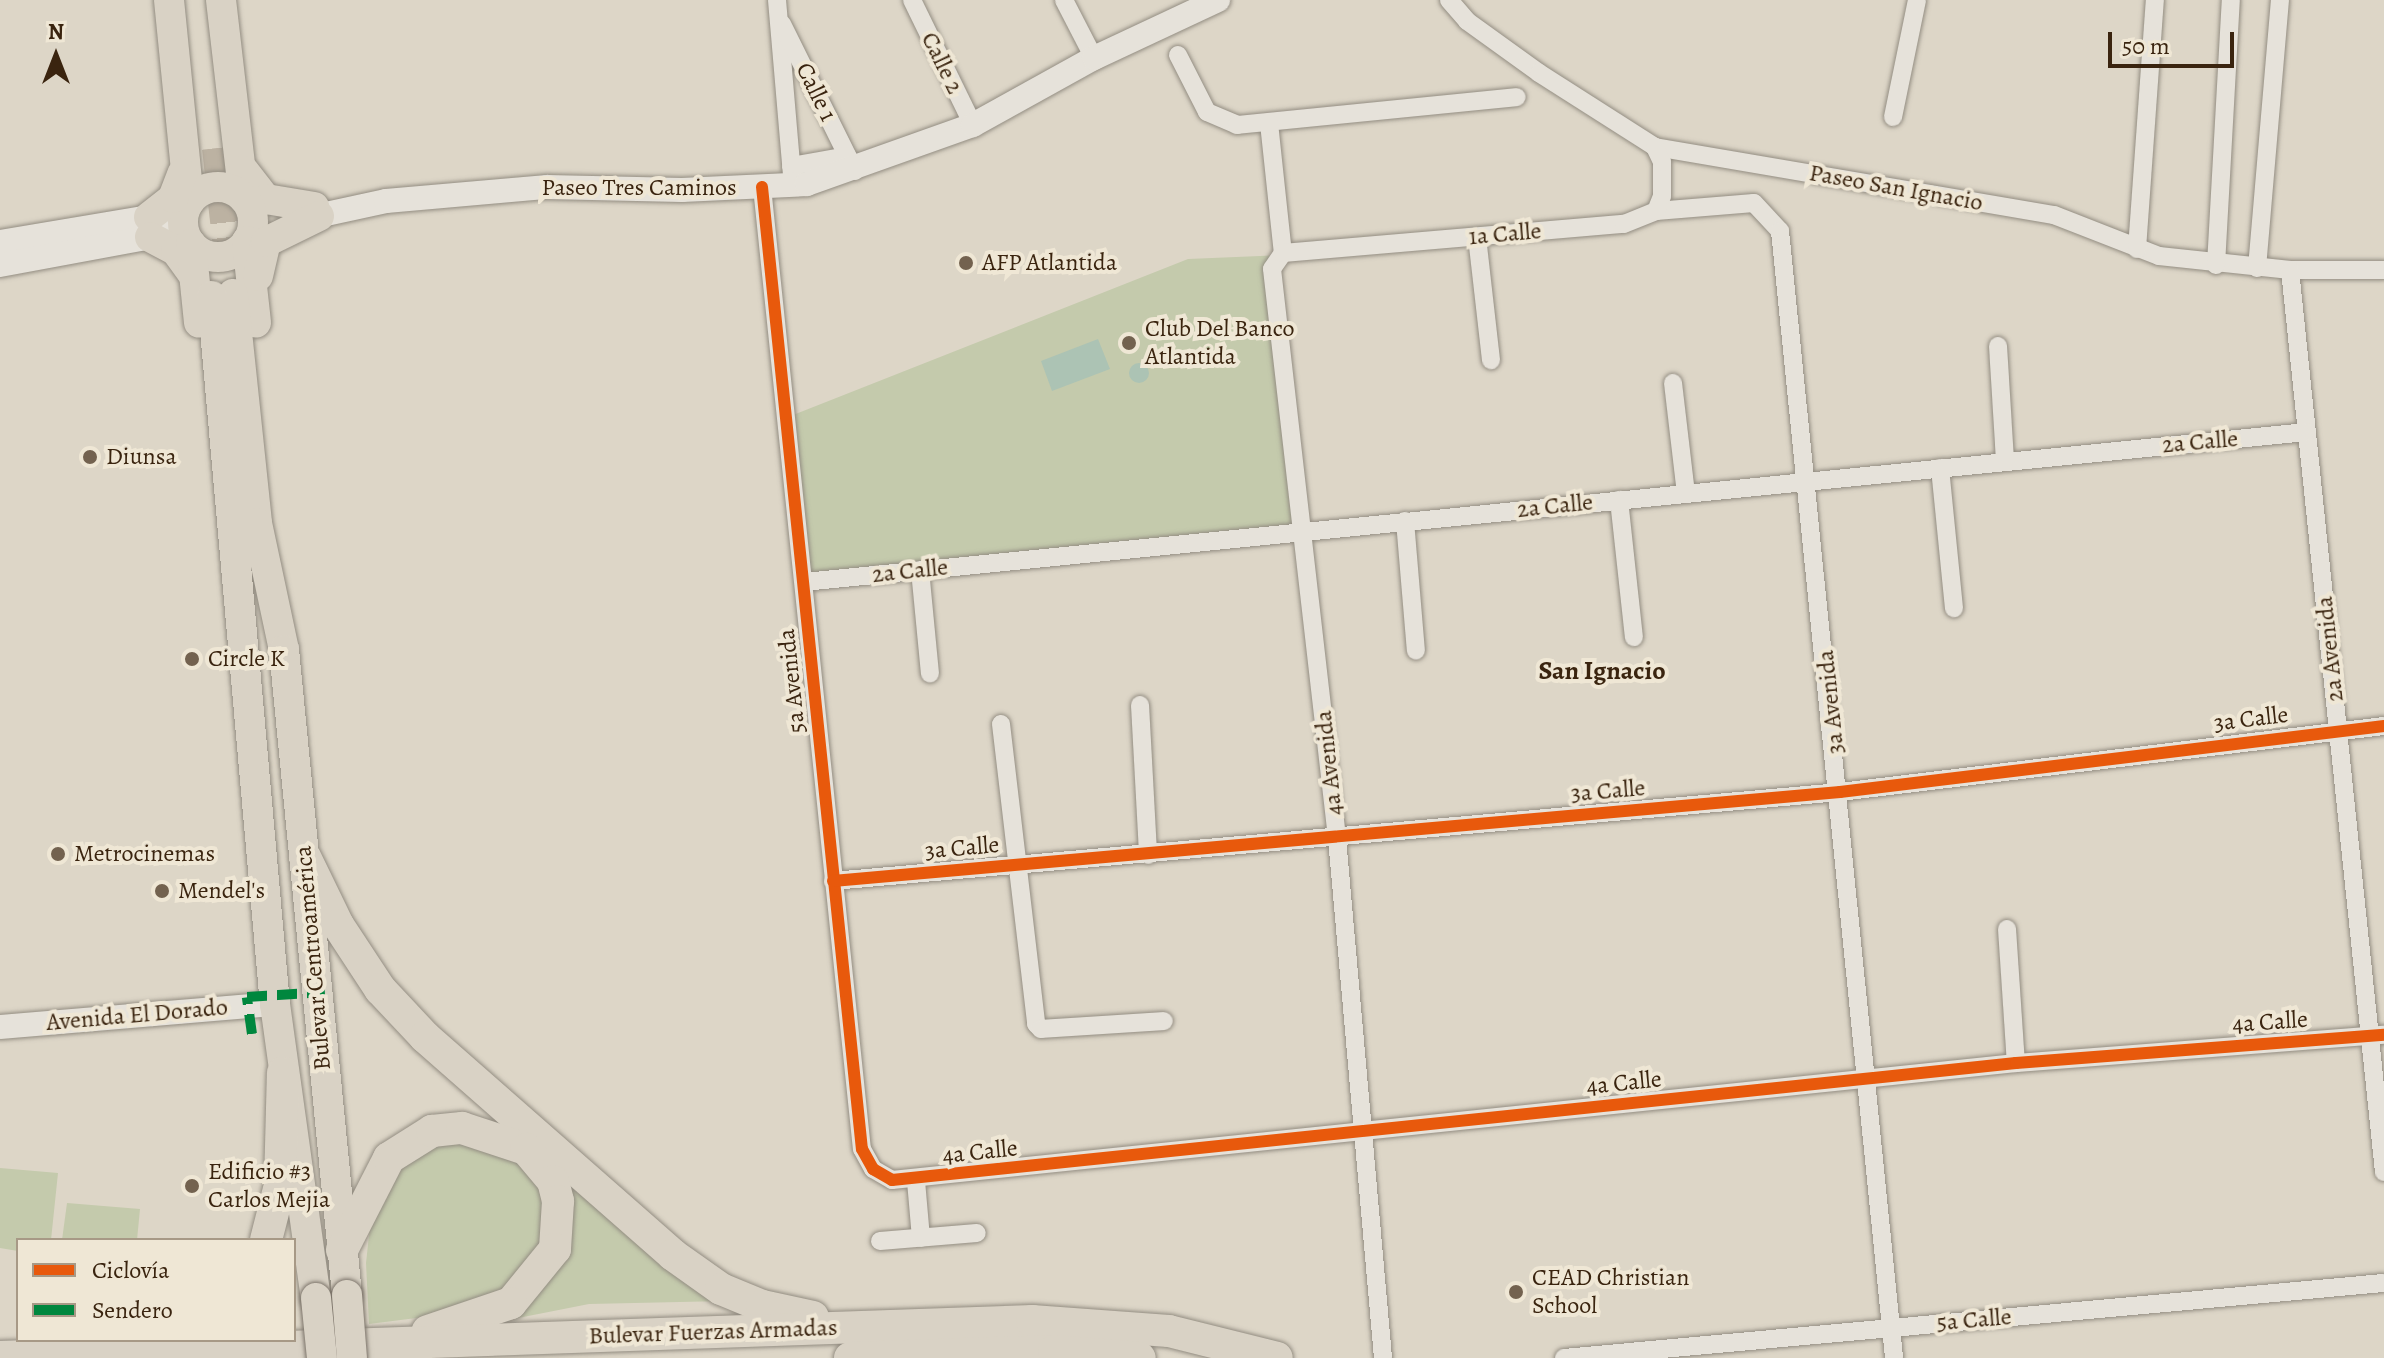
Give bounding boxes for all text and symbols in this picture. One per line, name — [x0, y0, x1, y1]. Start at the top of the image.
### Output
north arrow — [16, 16, 96, 96]
scale bar — [2112, 16, 2238, 66]
text: N — [48, 17, 64, 47]
street label: Calle 2 — [915, 28, 969, 98]
text: 50 m — [2122, 30, 2170, 62]
street label: Calle 1 — [790, 58, 842, 126]
street label: Paseo San Ignacio — [1807, 159, 1985, 217]
street label: Paseo Tres Caminos — [541, 174, 737, 202]
street label: 1a Calle — [1467, 216, 1543, 252]
place label: AFP Atlantida — [982, 249, 1117, 277]
marker: AFP Atlantida — [957, 254, 975, 272]
place label: Club Del Banco Atlantida — [1145, 315, 1294, 371]
marker: Club Del Banco Atlantida — [1120, 334, 1138, 352]
street label: 2a Calle — [2161, 424, 2239, 460]
place label: Diunsa — [106, 443, 177, 471]
marker: Diunsa — [81, 448, 99, 466]
street label: 2a Calle — [1516, 488, 1594, 524]
street label: 2a Calle — [871, 553, 949, 589]
street label: 2a Avenida — [2310, 595, 2350, 703]
street label: 5a Avenida — [772, 627, 812, 735]
place label: Circle K — [208, 645, 285, 673]
street label: 3a Avenida — [1811, 649, 1851, 755]
marker: Circle K — [183, 650, 201, 668]
district label: San Ignacio — [1538, 655, 1666, 687]
street label: 3a Calle — [2212, 700, 2290, 738]
street label: 4a Avenida — [1309, 709, 1349, 817]
street label: 3a Calle — [1570, 773, 1646, 809]
street label: 3a Calle — [924, 830, 1000, 866]
place label: Metrocinemas — [74, 840, 215, 868]
street label: Bulevar Centroamérica — [289, 844, 337, 1072]
marker: Metrocinemas — [49, 845, 67, 863]
place label: Mendel's — [178, 877, 265, 905]
marker: Mendel's — [153, 882, 171, 900]
street label: Avenida El Dorado — [45, 993, 229, 1037]
street label: 4a Calle — [2231, 1005, 2309, 1039]
street label: 4a Calle — [1585, 1065, 1663, 1101]
street label: 4a Calle — [941, 1134, 1019, 1170]
place label: Edificio #3 Carlos Mejia — [208, 1158, 330, 1214]
marker: Edificio #3 Carlos Mejia — [183, 1177, 201, 1195]
legend — [16, 1238, 296, 1342]
text: Ciclovía — [92, 1254, 170, 1286]
place label: CEAD Christian School — [1532, 1264, 1689, 1320]
marker: CEAD Christian School — [1507, 1283, 1525, 1301]
text: Sendero — [92, 1294, 173, 1326]
street label: 5a Calle — [1935, 1302, 2013, 1338]
street label: Bulevar Fuerzas Armadas — [588, 1313, 838, 1351]

